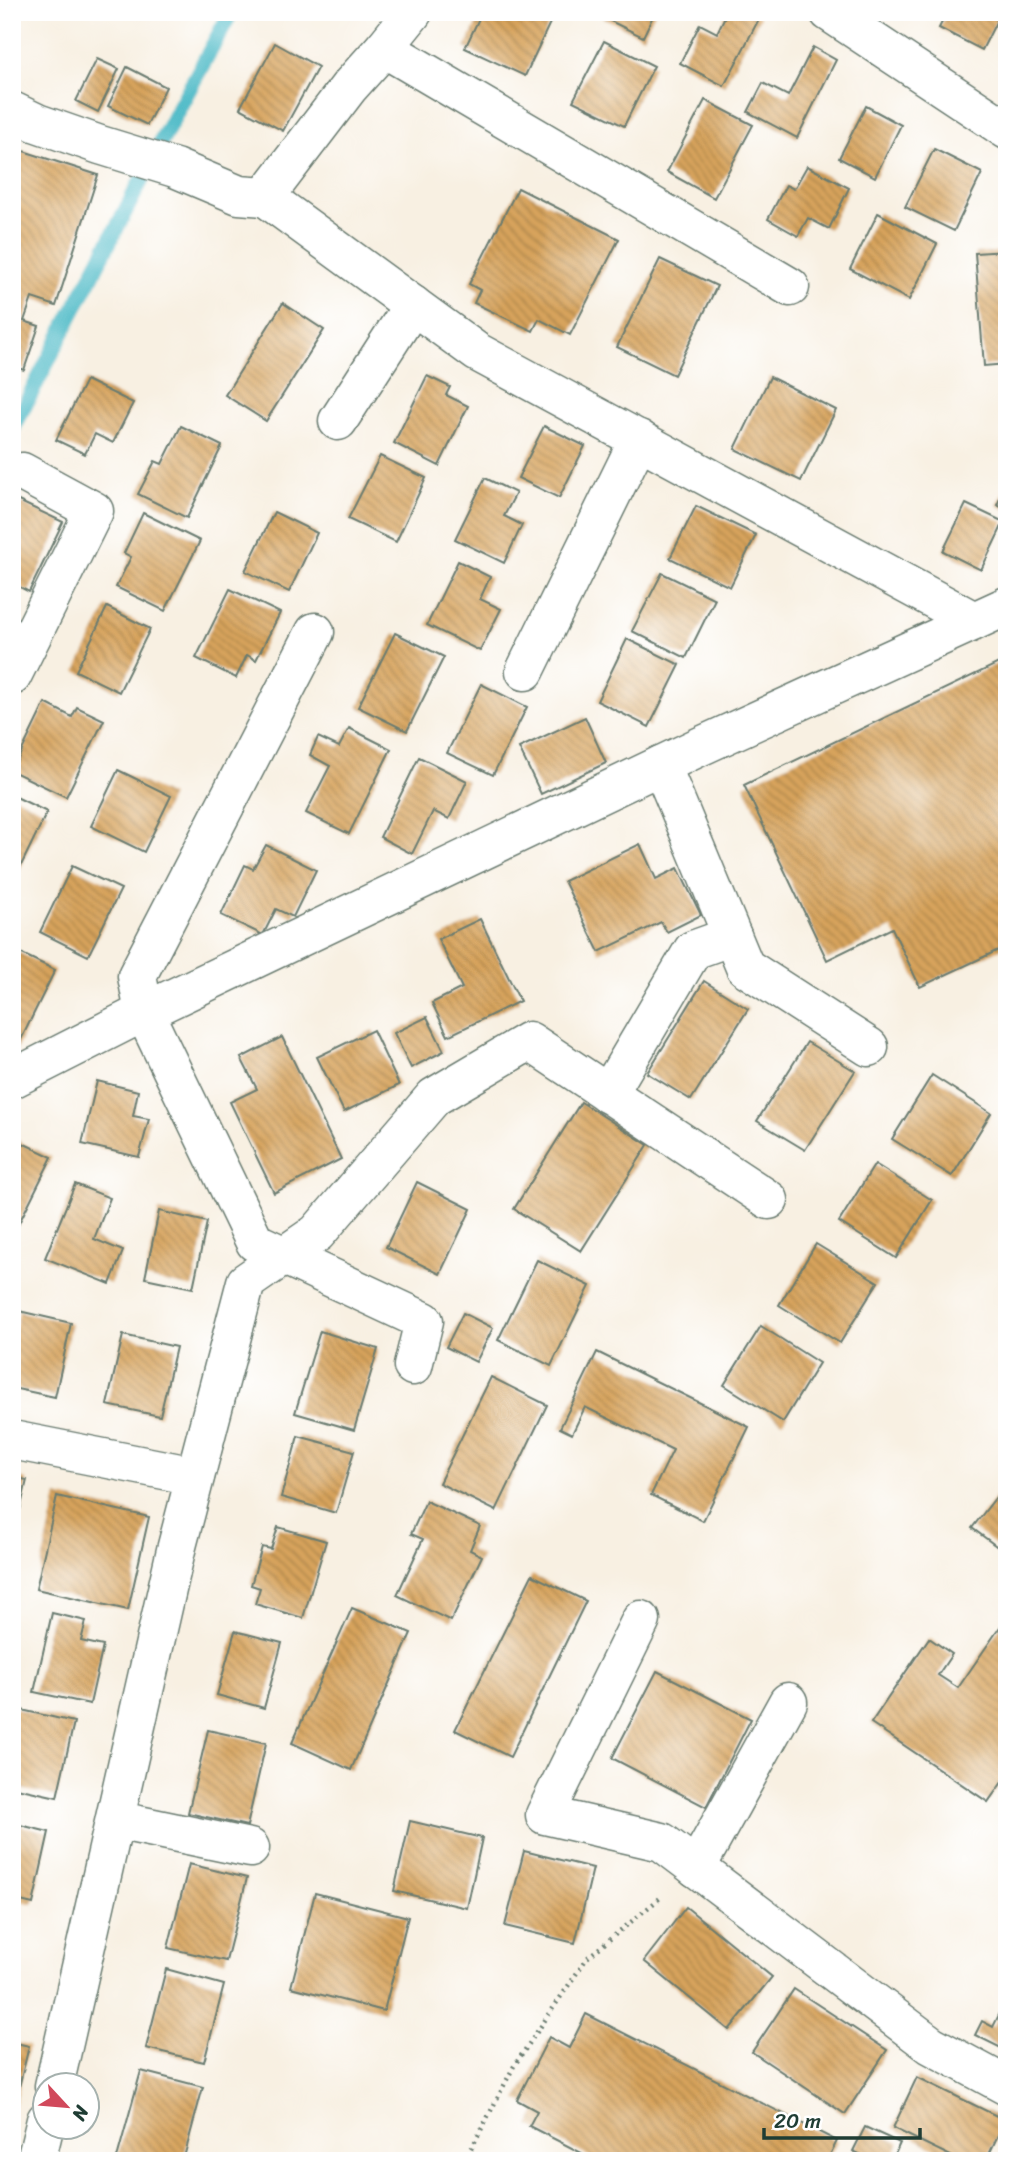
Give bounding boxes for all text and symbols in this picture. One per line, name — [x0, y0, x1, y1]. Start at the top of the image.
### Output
north arrow — [32, 2072, 102, 2142]
scale bar — [764, 2096, 919, 2140]
text: N — [63, 2099, 99, 2127]
text: 20 m — [774, 2102, 821, 2140]

